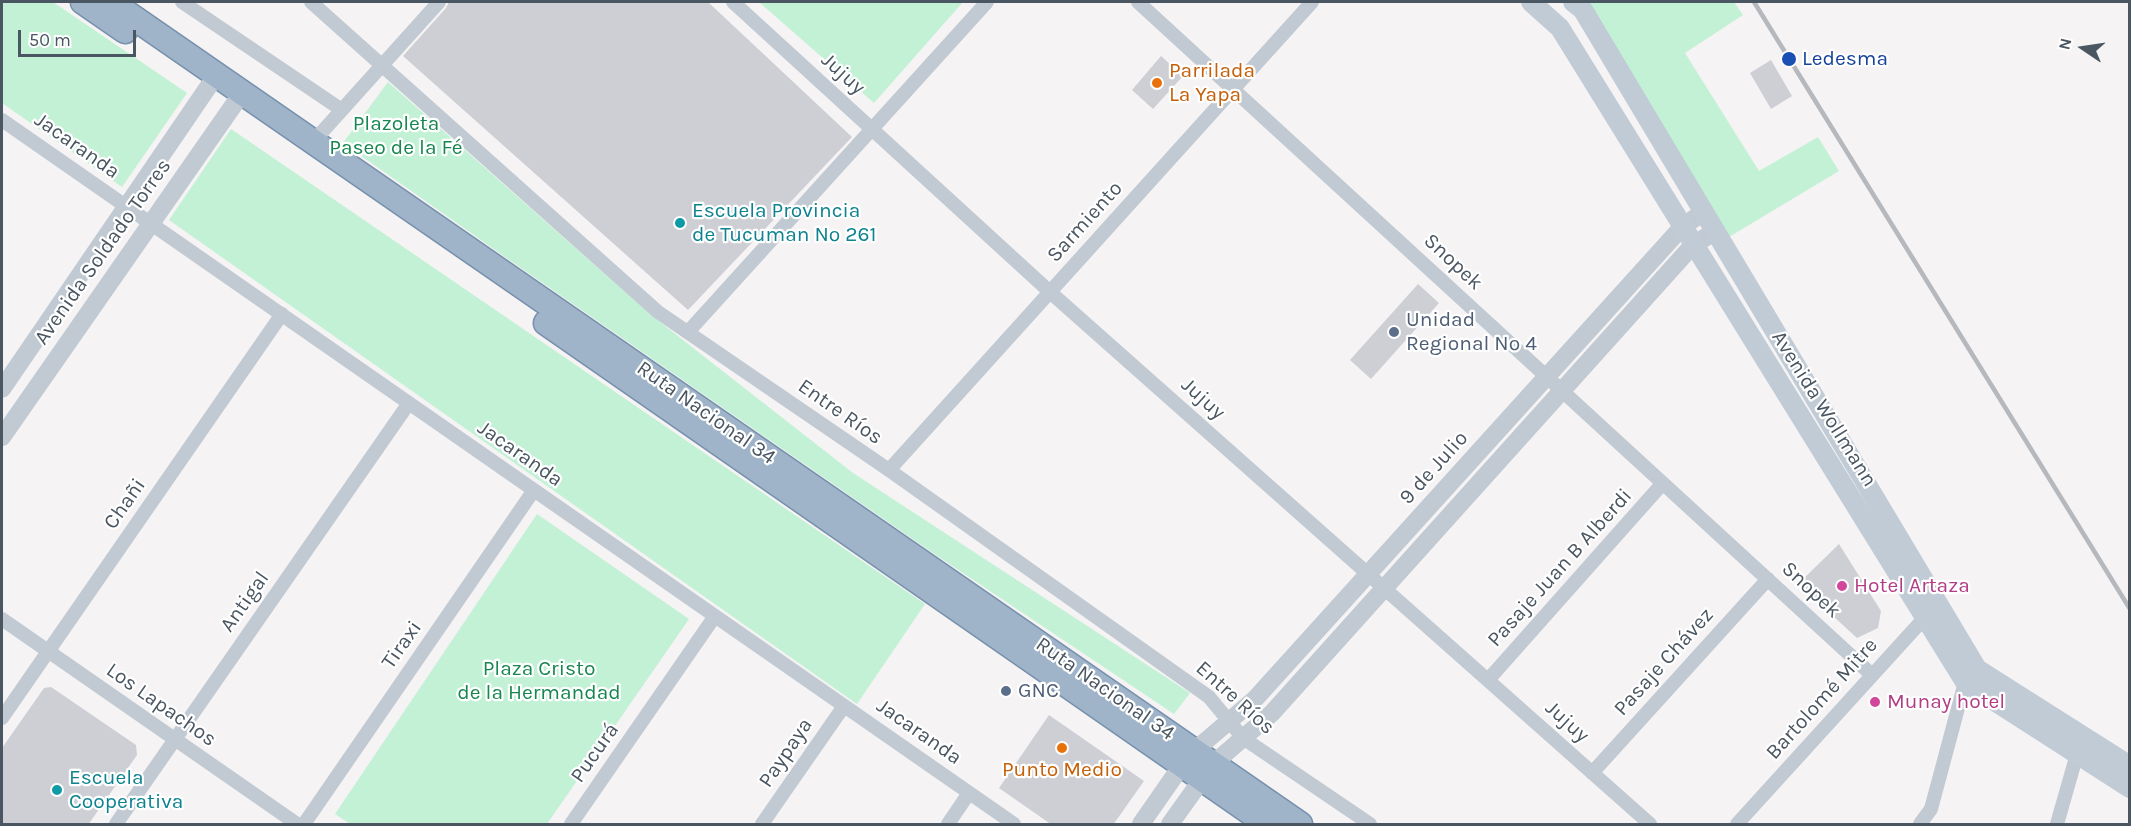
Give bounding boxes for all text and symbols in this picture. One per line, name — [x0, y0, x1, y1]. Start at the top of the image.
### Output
scale bar — [21, 18, 140, 56]
north arrow — [2053, 18, 2113, 78]
text: 50 m — [29, 29, 71, 51]
text: N — [2054, 36, 2076, 52]
place label: Ledesma — [1802, 46, 1888, 72]
street label: Jujuy — [816, 48, 870, 100]
marker: Ledesma — [1780, 50, 1798, 68]
place label: Parrilada La Yapa — [1169, 58, 1255, 108]
marker: Parrilada La Yapa — [1150, 76, 1164, 90]
street label: Jacaranda — [30, 107, 124, 185]
park label: Plazoleta Paseo de la Fé — [329, 111, 463, 161]
street label: Avenida Soldado Torres — [29, 154, 177, 350]
street label: Sarmiento — [1042, 176, 1128, 268]
place label: Escuela Provincia de Tucuman Nº 261 — [692, 198, 876, 248]
marker: Escuela Provincia de Tucuman Nº 261 — [673, 216, 687, 230]
street label: Snopek — [1418, 228, 1488, 296]
place label: Unidad Regional Nº 4 — [1406, 307, 1537, 357]
marker: Unidad Regional Nº 4 — [1387, 325, 1401, 339]
street label: Avenida Wollmann — [1766, 327, 1882, 491]
street label: Ruta Nacional 34 — [632, 356, 780, 470]
street label: Jujuy — [1176, 373, 1230, 425]
street label: Entre Ríos — [793, 374, 887, 450]
street label: Jacaranda — [473, 415, 567, 493]
street label: 9 de Julio — [1394, 426, 1474, 510]
street label: Chañi — [99, 474, 151, 534]
street label: Pasaje Juan B Alberdi — [1482, 484, 1638, 652]
street label: Snopek — [1776, 556, 1846, 624]
street label: Antigal — [215, 567, 275, 637]
place label: Hotel Artaza — [1854, 573, 1970, 599]
marker: Hotel Artaza — [1835, 579, 1849, 593]
street label: Pasaje Chávez — [1609, 603, 1719, 721]
street label: Tiraxi — [377, 616, 427, 674]
street label: Ruta Nacional 34 — [1031, 632, 1179, 746]
street label: Bartolomé Mitre — [1761, 633, 1883, 765]
park label: Plaza Cristo de la Hermandad — [457, 656, 621, 706]
street label: Entre Ríos — [1190, 656, 1280, 740]
street label: Los Lapachos — [101, 658, 221, 752]
place label: GNC — [1018, 678, 1059, 704]
marker: GNC — [999, 684, 1013, 698]
place label: Munay hotel — [1887, 689, 2005, 715]
street label: Jacaranda — [872, 693, 966, 771]
marker: Munay hotel — [1868, 695, 1882, 709]
street label: Jujuy — [1540, 696, 1594, 748]
street label: Paypaya — [754, 714, 818, 792]
street label: Pucurá — [565, 718, 625, 788]
marker: Punto Medio — [1055, 741, 1069, 755]
place label: Punto Medio — [1002, 757, 1122, 783]
place label: Escuela Cooperativa — [69, 765, 183, 815]
marker: Escuela Cooperativa — [50, 783, 64, 797]

